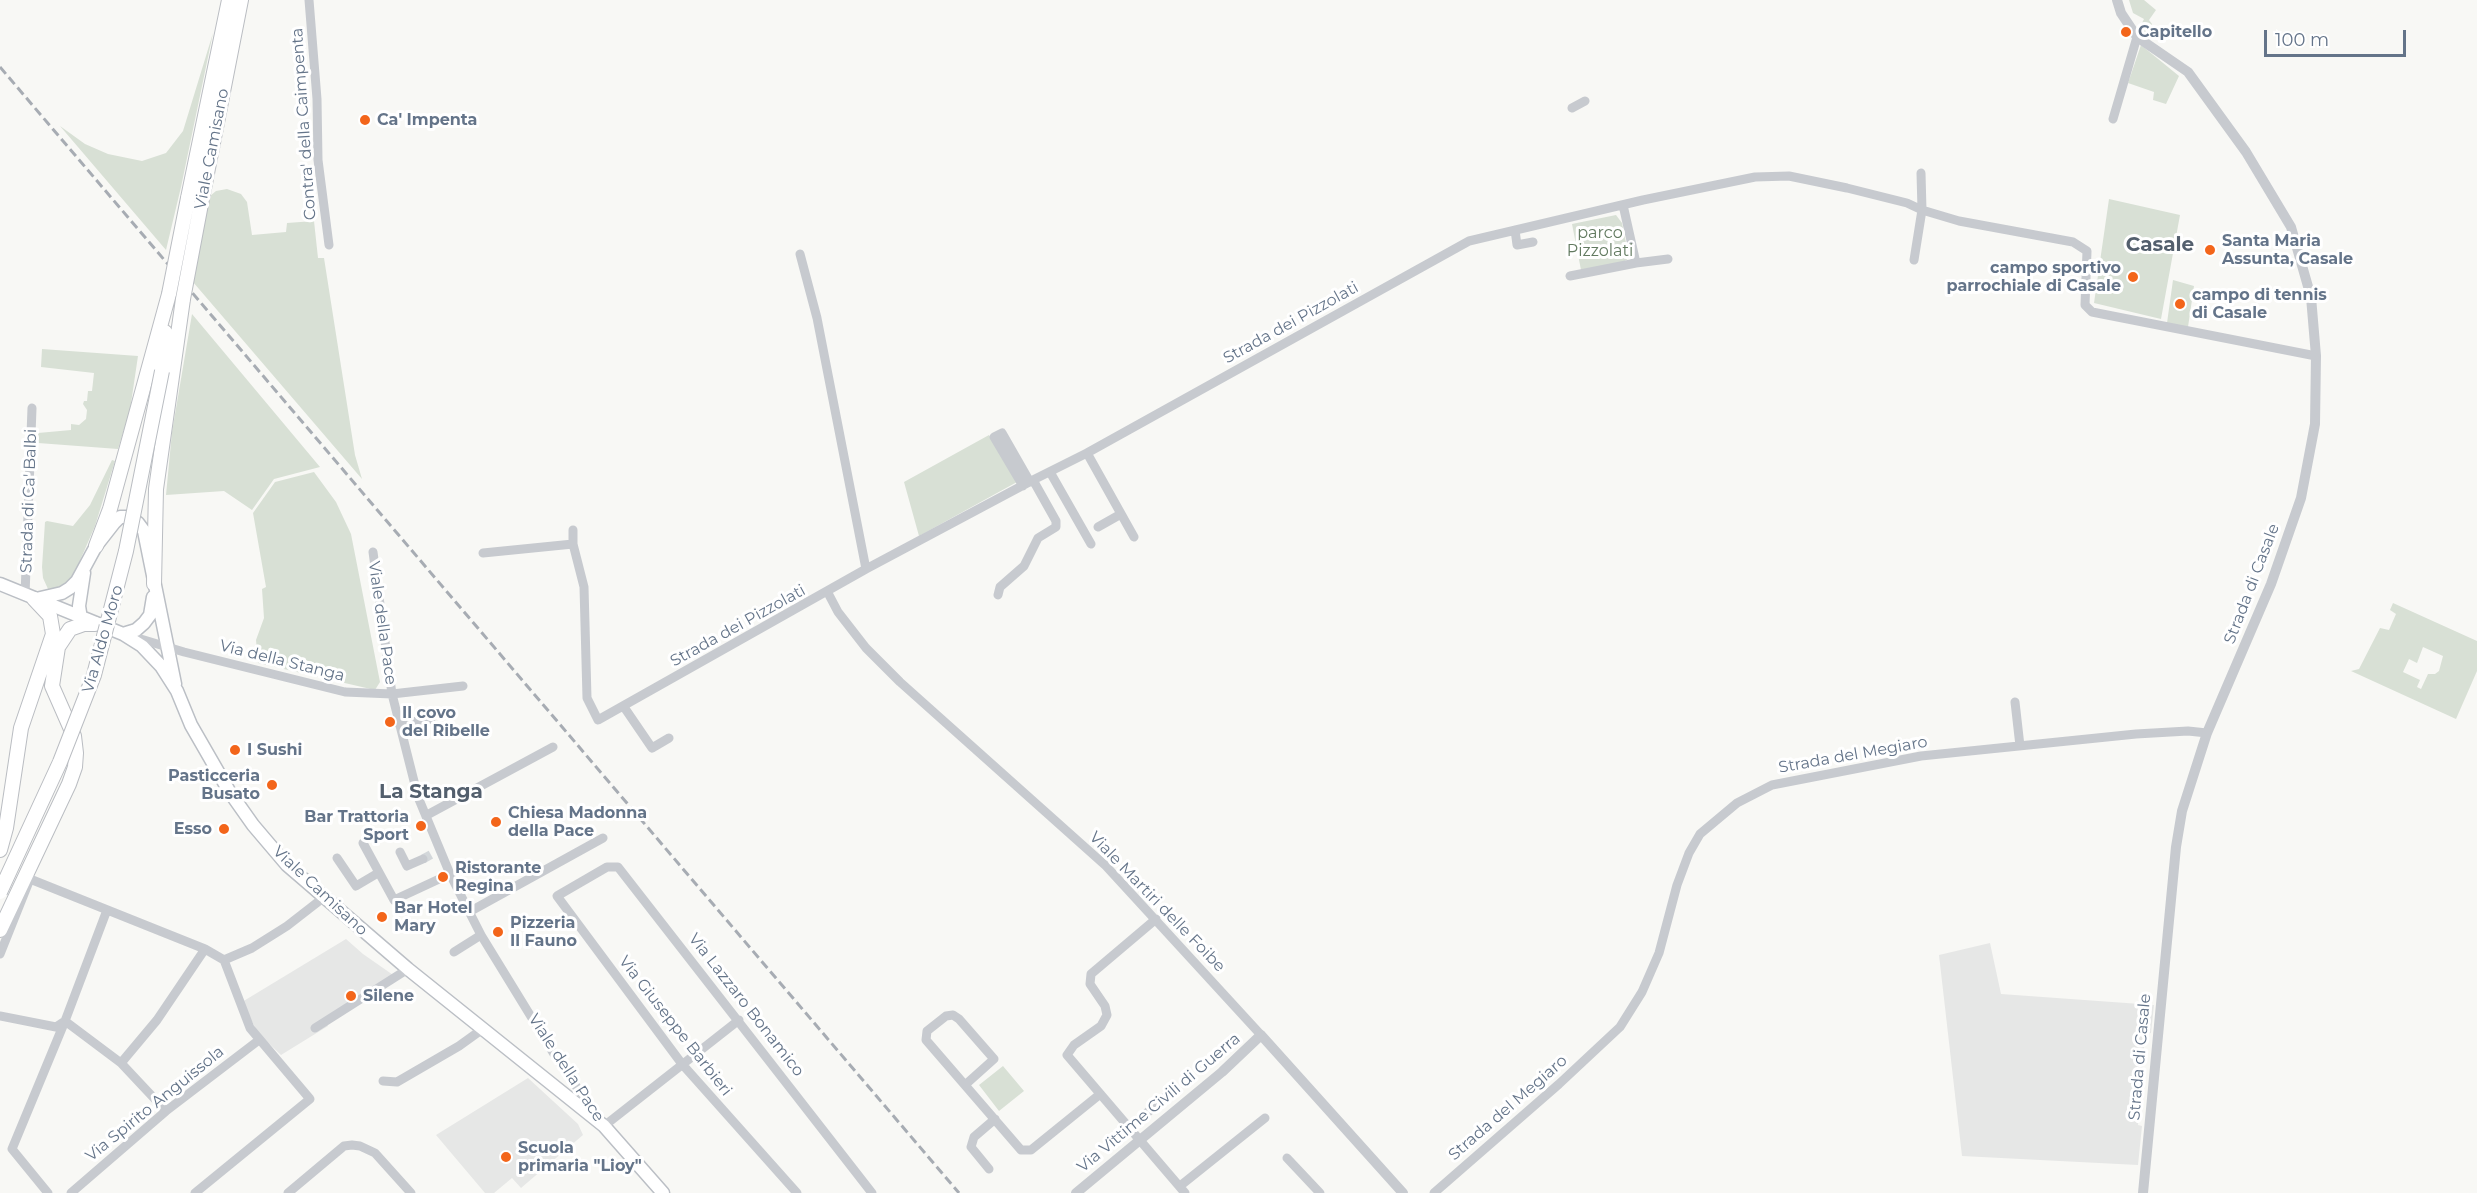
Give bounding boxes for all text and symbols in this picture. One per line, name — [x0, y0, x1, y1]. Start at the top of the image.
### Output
scale bar — [2267, 18, 2410, 56]
place label: Capitello — [2138, 22, 2212, 42]
marker: Capitello — [2119, 25, 2133, 39]
street label: Contra' della Caimpenta — [288, 27, 320, 221]
text: 100 m — [2275, 29, 2329, 51]
street label: Viale Camisano — [191, 87, 233, 211]
place label: Ca' Impenta — [377, 110, 477, 130]
marker: Ca' Impenta — [358, 113, 372, 127]
park label: parco Pizzolati — [1567, 223, 1633, 261]
place label: Santa Maria Assunta, Casale — [2222, 231, 2353, 269]
district label: Casale — [2126, 233, 2194, 257]
marker: Santa Maria Assunta, Casale — [2203, 243, 2217, 257]
place label: campo sportivo parrochiale di Casale — [1946, 258, 2121, 296]
marker: campo sportivo parrochiale di Casale — [2126, 270, 2140, 284]
street label: Strada dei Pizzolati — [1220, 278, 1362, 368]
place label: campo di tennis di Casale — [2192, 285, 2327, 323]
marker: campo di tennis di Casale — [2173, 297, 2187, 311]
street label: Strada di Ca' Balbi — [17, 429, 41, 573]
street label: Strada di Casale — [2220, 521, 2284, 647]
street label: Viale della Pace — [364, 560, 400, 686]
street label: Strada dei Pizzolati — [667, 581, 809, 671]
street label: Via Aldo Moro — [78, 583, 128, 695]
street label: Via della Stanga — [217, 636, 347, 686]
place label: Il covo del Ribelle — [402, 703, 490, 741]
marker: Il covo del Ribelle — [383, 715, 397, 729]
street label: Strada del Megiaro — [1777, 732, 1929, 778]
place label: I Sushi — [247, 740, 302, 760]
marker: I Sushi — [228, 743, 242, 757]
place label: Pasticceria Busato — [168, 766, 260, 804]
marker: Pasticceria Busato — [265, 778, 279, 792]
district label: La Stanga — [379, 780, 483, 804]
place label: Chiesa Madonna della Pace — [508, 803, 647, 841]
place label: Bar Trattoria Sport — [304, 807, 409, 845]
marker: Chiesa Madonna della Pace — [489, 815, 503, 829]
place label: Esso — [174, 819, 212, 839]
marker: Bar Trattoria Sport — [414, 819, 428, 833]
marker: Esso — [217, 822, 231, 836]
street label: Viale Martiri delle Foibe — [1085, 828, 1229, 976]
street label: Viale Camisano — [269, 842, 371, 940]
place label: Ristorante Regina — [455, 858, 541, 896]
marker: Ristorante Regina — [436, 870, 450, 884]
place label: Bar Hotel Mary — [394, 898, 473, 936]
marker: Bar Hotel Mary — [375, 910, 389, 924]
place label: Pizzeria Il Fauno — [510, 913, 577, 951]
marker: Pizzeria Il Fauno — [491, 925, 505, 939]
street label: Via Lazzaro Bonamico — [684, 930, 808, 1080]
street label: Via Giuseppe Barbieri — [614, 952, 736, 1100]
place label: Silene — [363, 986, 414, 1006]
marker: Silene — [344, 989, 358, 1003]
street label: Strada di Casale — [2125, 993, 2155, 1121]
street label: Viale della Pace — [524, 1010, 608, 1126]
street label: Via Vittime Civili di Guerra — [1074, 1029, 1244, 1177]
street label: Via Spirito Anguissola — [82, 1042, 228, 1166]
street label: Strada del Megiaro — [1445, 1051, 1571, 1165]
place label: Scuola primaria "Lioy" — [518, 1138, 642, 1176]
marker: Scuola primaria "Lioy" — [499, 1150, 513, 1164]

